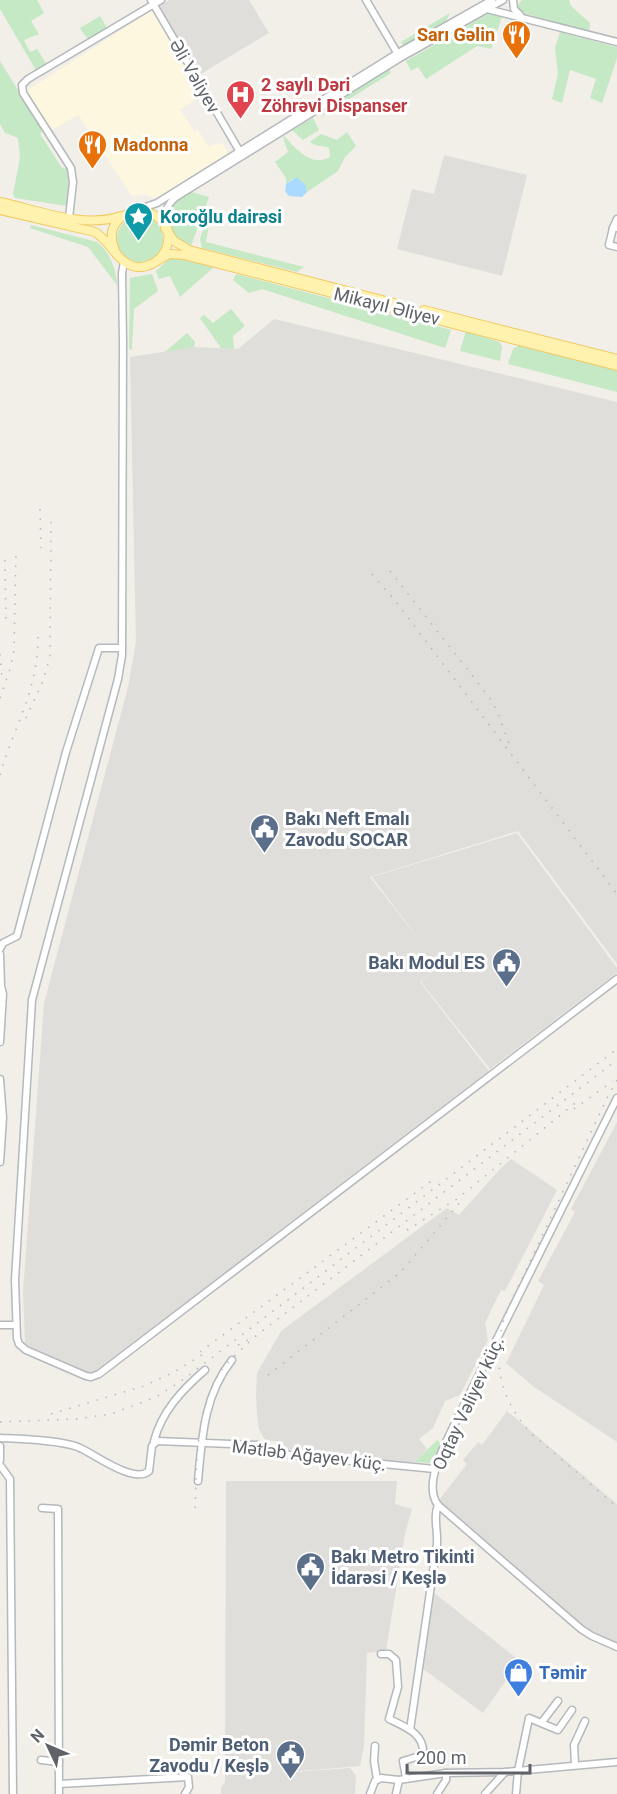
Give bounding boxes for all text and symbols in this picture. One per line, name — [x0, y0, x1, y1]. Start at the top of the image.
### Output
restaurant icon: Sarı Gəlin — [500, 18, 532, 60]
place label: Sarı Gəlin — [417, 24, 495, 45]
street label: Əli Vəliyev — [165, 35, 225, 117]
place label: 2 saylı Dəri Zöhrəvi Dispanser — [261, 74, 408, 116]
hospital icon: 2 saylı Dəri Zöhrəvi Dispanser — [224, 78, 256, 120]
restaurant icon: Madonna — [76, 128, 108, 170]
place label: Madonna — [113, 134, 189, 155]
place icon: Koroğlu dairəsi — [123, 200, 155, 242]
place label: Koroğlu dairəsi — [160, 206, 282, 227]
street label: Mikayıl Əliyev — [332, 283, 442, 329]
place label: Bakı Neft Emalı Zavodu SOCAR — [285, 808, 410, 850]
public building icon: Bakı Neft Emalı Zavodu SOCAR — [248, 812, 280, 854]
public building icon: Bakı Modul ES — [490, 946, 522, 988]
place label: Bakı Modul ES — [368, 952, 485, 973]
street label: Oqtay Vəliyev küç. — [428, 1333, 508, 1473]
street label: Mətləb Ağayev küç. — [231, 1435, 387, 1475]
place label: Bakı Metro Tikinti İdarəsi / Keşlə — [331, 1546, 474, 1588]
public building icon: Bakı Metro Tikinti İdarəsi / Keşlə — [294, 1550, 326, 1592]
shop icon: Təmir — [502, 1656, 534, 1698]
place label: Təmir — [539, 1662, 587, 1683]
north arrow — [18, 1716, 78, 1776]
text: N — [27, 1725, 48, 1747]
place label: Dəmir Beton Zavodu / Keşlə — [149, 1734, 269, 1776]
scale bar — [407, 1737, 530, 1775]
public building icon: Dəmir Beton Zavodu / Keşlə — [274, 1738, 306, 1780]
text: 200 m — [416, 1747, 467, 1768]

